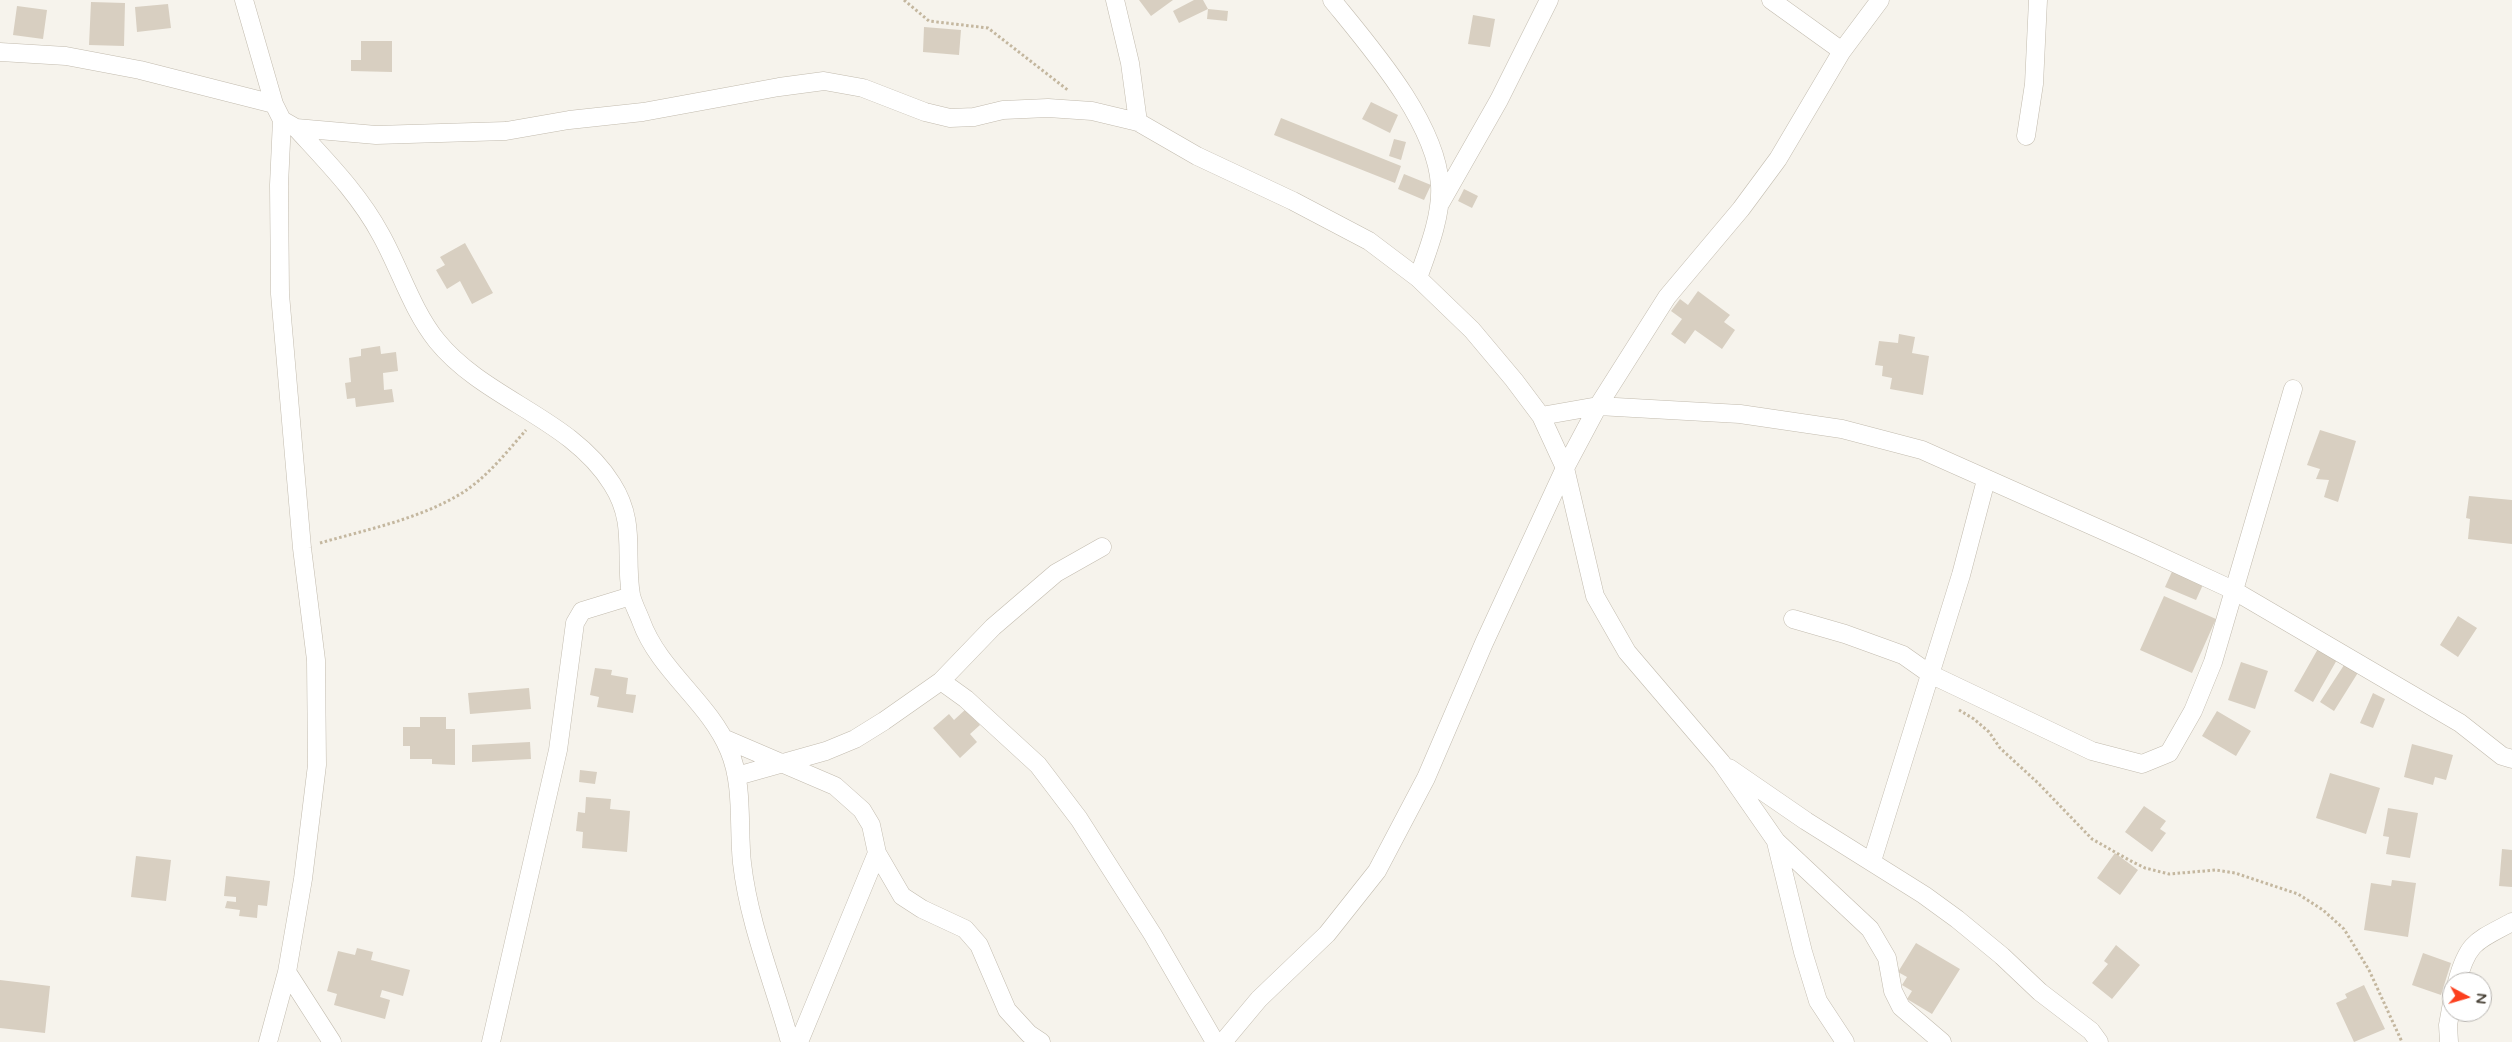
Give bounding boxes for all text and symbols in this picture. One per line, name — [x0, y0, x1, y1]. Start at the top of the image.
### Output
north arrow — [2442, 972, 2492, 1022]
text: N — [2472, 992, 2490, 1005]

